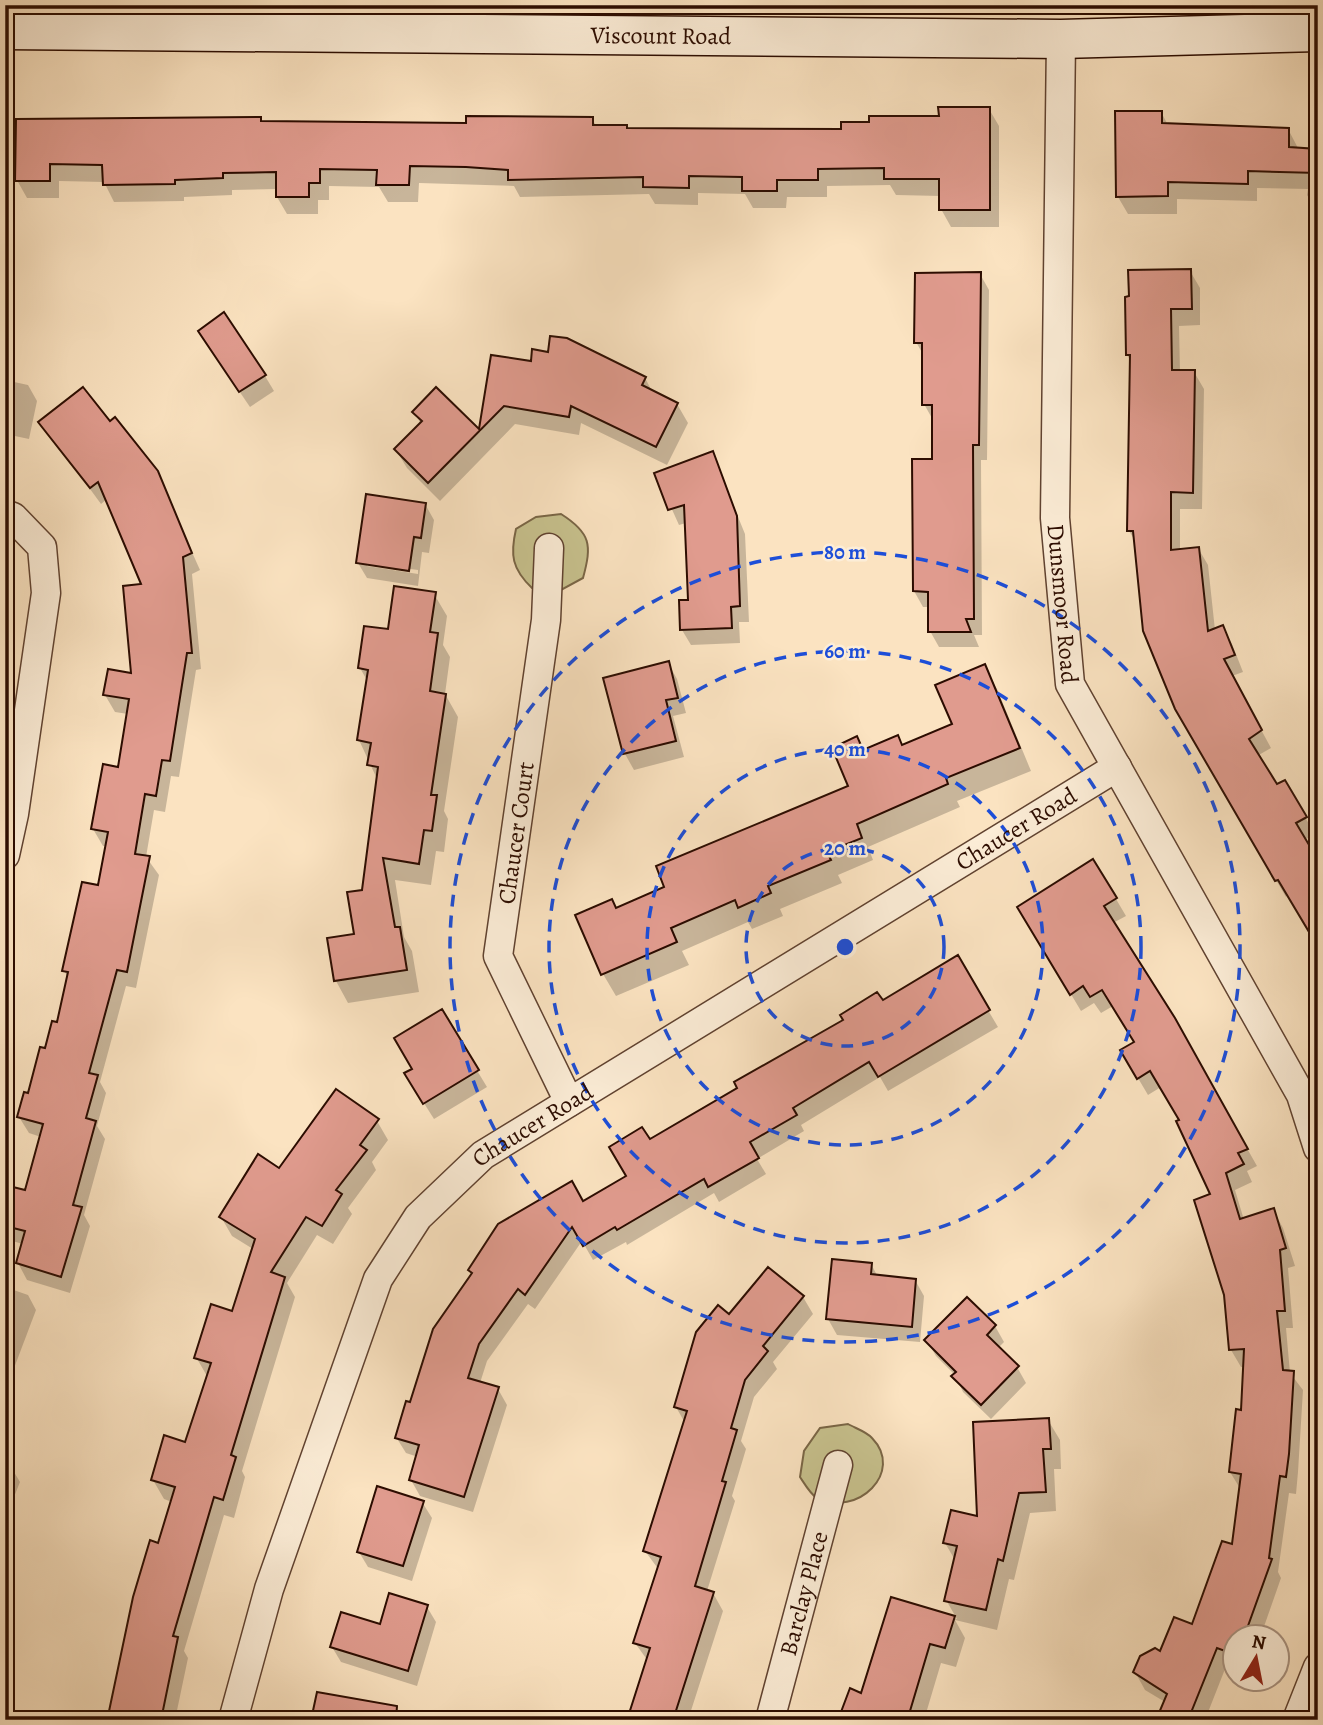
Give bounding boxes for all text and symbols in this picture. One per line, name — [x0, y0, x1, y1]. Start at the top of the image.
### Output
street label: Viscount Road — [589, 19, 732, 52]
street label: Dunsmoor Road — [1040, 522, 1086, 685]
text: 80 m — [824, 538, 866, 566]
text: 60 m — [824, 637, 866, 665]
text: 40 m — [824, 735, 866, 763]
street label: Chaucer Court — [490, 760, 542, 906]
street label: Chaucer Road — [949, 779, 1083, 878]
text: 20 m — [824, 834, 866, 862]
centre of rings — [833, 935, 857, 959]
street label: Chaucer Road — [464, 1075, 599, 1174]
street label: Barclay Place — [772, 1528, 836, 1659]
north arrow — [1222, 1624, 1292, 1694]
text: N — [1250, 1628, 1268, 1656]

